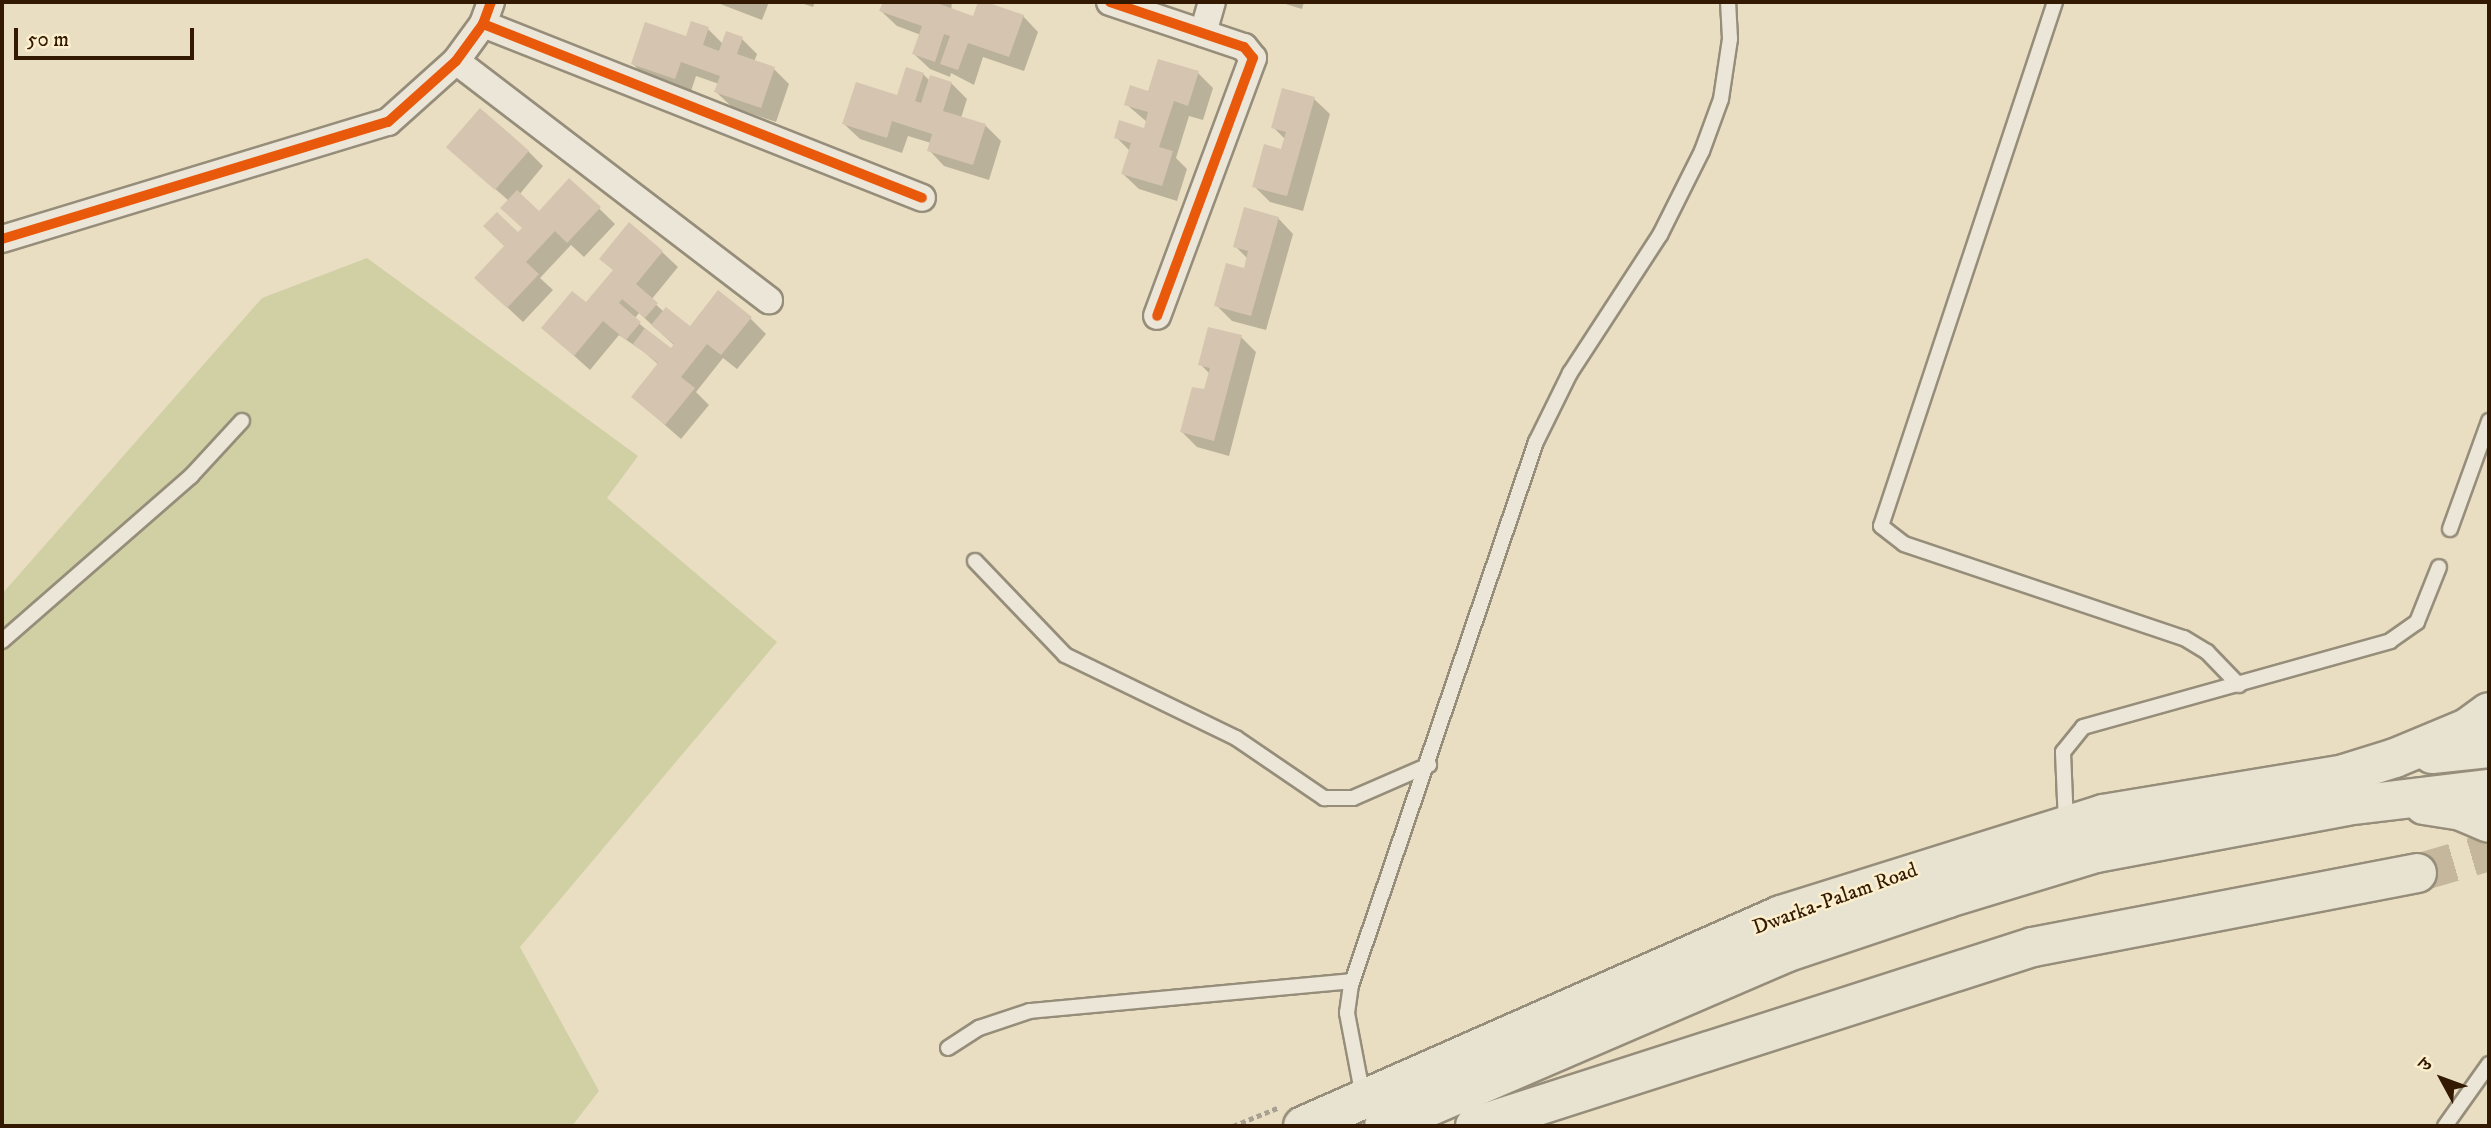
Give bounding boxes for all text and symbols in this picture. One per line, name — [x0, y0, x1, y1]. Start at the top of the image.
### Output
scale bar — [18, 14, 198, 58]
text: 50 m — [27, 27, 69, 53]
street label: Dwarka-Palam Road — [1749, 857, 1921, 941]
north arrow — [2407, 1044, 2477, 1114]
text: उ — [2414, 1054, 2438, 1076]

